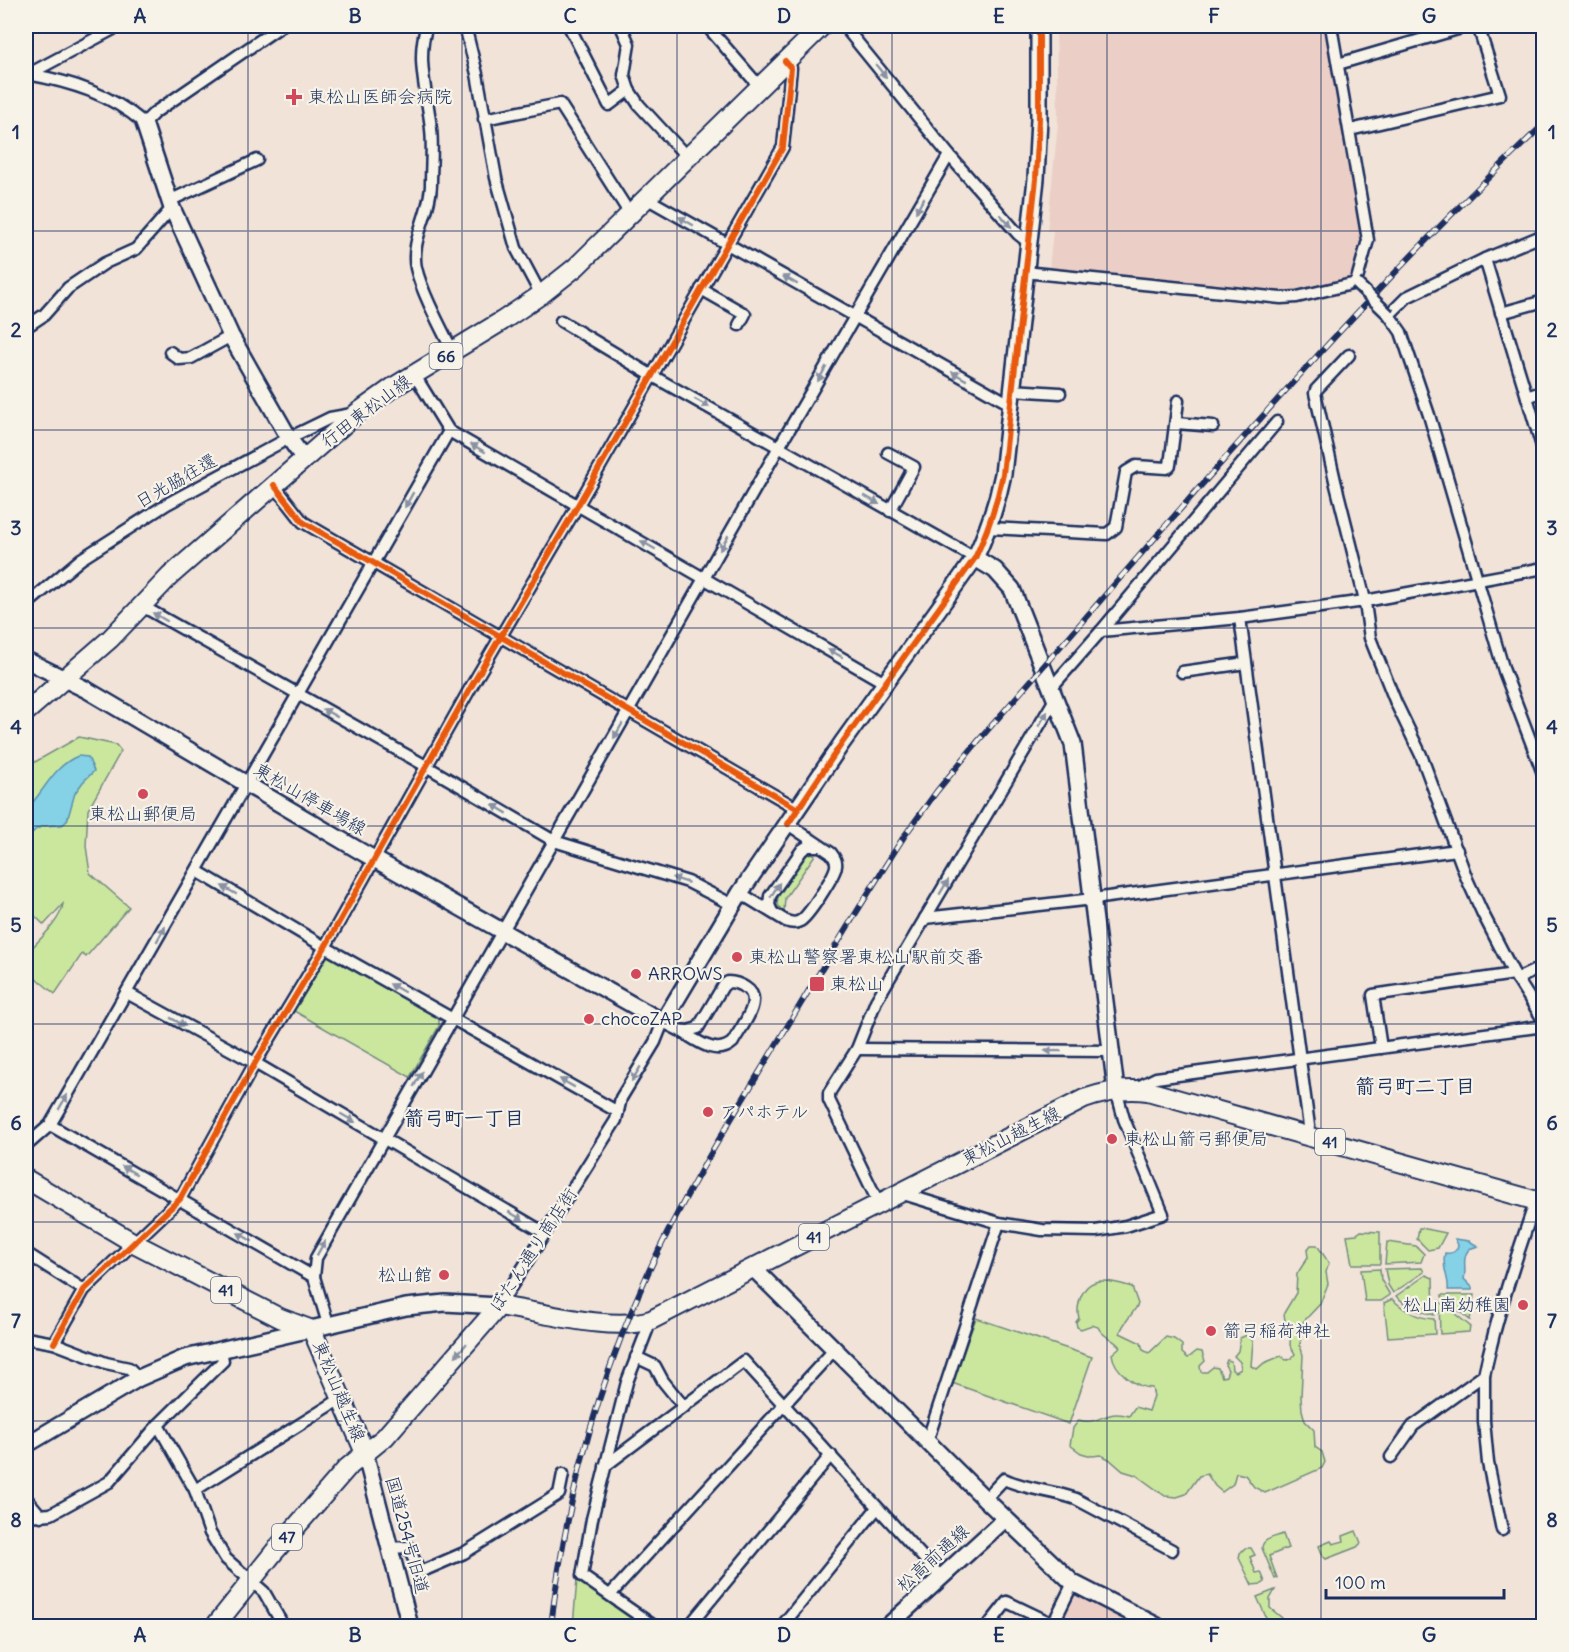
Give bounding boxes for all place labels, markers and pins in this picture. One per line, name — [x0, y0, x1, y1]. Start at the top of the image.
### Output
place label: 東松山医師会病院 — [308, 85, 452, 108]
marker: 東松山医師会病院 — [285, 88, 303, 106]
marker: 東松山郵便局 — [136, 787, 150, 801]
place label: 東松山郵便局 — [89, 802, 197, 825]
place label: 東松山警察署東松山駅前交番 — [749, 945, 983, 968]
marker: 東松山警察署東松山駅前交番 — [730, 950, 744, 964]
place label: ARROWS — [648, 962, 723, 985]
marker: ARROWS — [629, 967, 643, 981]
place label: 東松山 — [830, 972, 884, 995]
marker: 東松山 — [808, 975, 826, 993]
place label: chocoZAP — [601, 1007, 682, 1030]
marker: chocoZAP — [582, 1012, 596, 1026]
place label: アパホテル — [720, 1100, 808, 1123]
marker: アパホテル — [701, 1105, 715, 1119]
place label: 東松山箭弓郵便局 — [1124, 1127, 1268, 1150]
marker: 東松山箭弓郵便局 — [1105, 1132, 1119, 1146]
place label: 松山館 — [378, 1263, 432, 1286]
marker: 松山館 — [437, 1268, 451, 1282]
place label: 松山南幼稚園 — [1403, 1293, 1511, 1316]
marker: 松山南幼稚園 — [1516, 1298, 1530, 1312]
place label: 箭弓稲荷神社 — [1223, 1319, 1331, 1342]
marker: 箭弓稲荷神社 — [1204, 1324, 1218, 1338]

